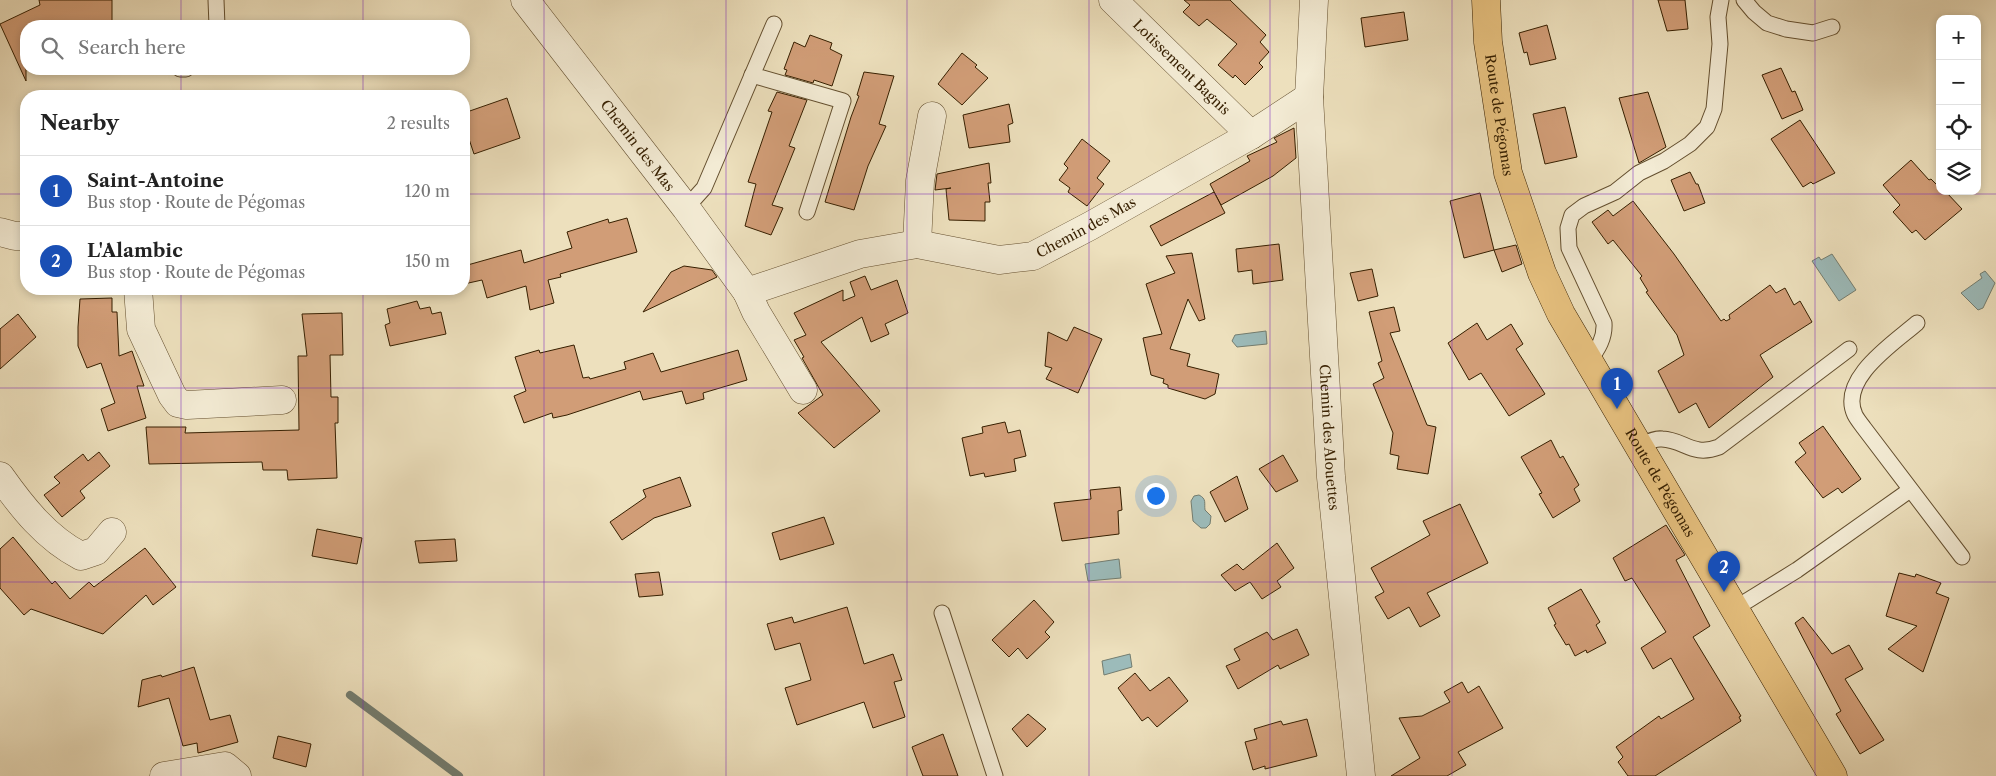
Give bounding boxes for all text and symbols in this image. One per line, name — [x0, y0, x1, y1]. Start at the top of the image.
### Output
map controls — [1936, 15, 1981, 195]
button: + — [1936, 15, 1981, 60]
street label: Lotissement Bagnis — [1129, 16, 1234, 119]
search box — [20, 20, 470, 75]
icon: search — [38, 34, 66, 62]
text: Search here — [78, 36, 186, 59]
street label: Route de Pégomas — [1481, 53, 1517, 177]
button: − — [1936, 60, 1981, 105]
street label: Chemin des Mas — [597, 96, 679, 195]
button: locate — [1936, 105, 1981, 150]
text: Nearby — [40, 110, 119, 135]
text: 2 results — [387, 113, 450, 133]
button: layers — [1936, 150, 1981, 195]
text: Saint-Antoine — [87, 169, 224, 192]
text: 1 — [52, 181, 60, 201]
text: 120 m — [405, 181, 450, 201]
text: Bus stop · Route de Pégomas — [87, 192, 305, 212]
street label: Chemin des Mas — [1033, 193, 1139, 262]
text: L'Alambic — [87, 239, 183, 262]
text: 2 — [51, 251, 61, 271]
text: 150 m — [405, 251, 450, 271]
text: Bus stop · Route de Pégomas — [87, 262, 305, 282]
street label: Chemin des Alouettes — [1315, 364, 1343, 511]
pin: 1 — [1601, 368, 1633, 409]
street label: Route de Pégomas — [1621, 425, 1699, 540]
your location — [1143, 483, 1169, 509]
pin: 2 — [1708, 551, 1740, 592]

